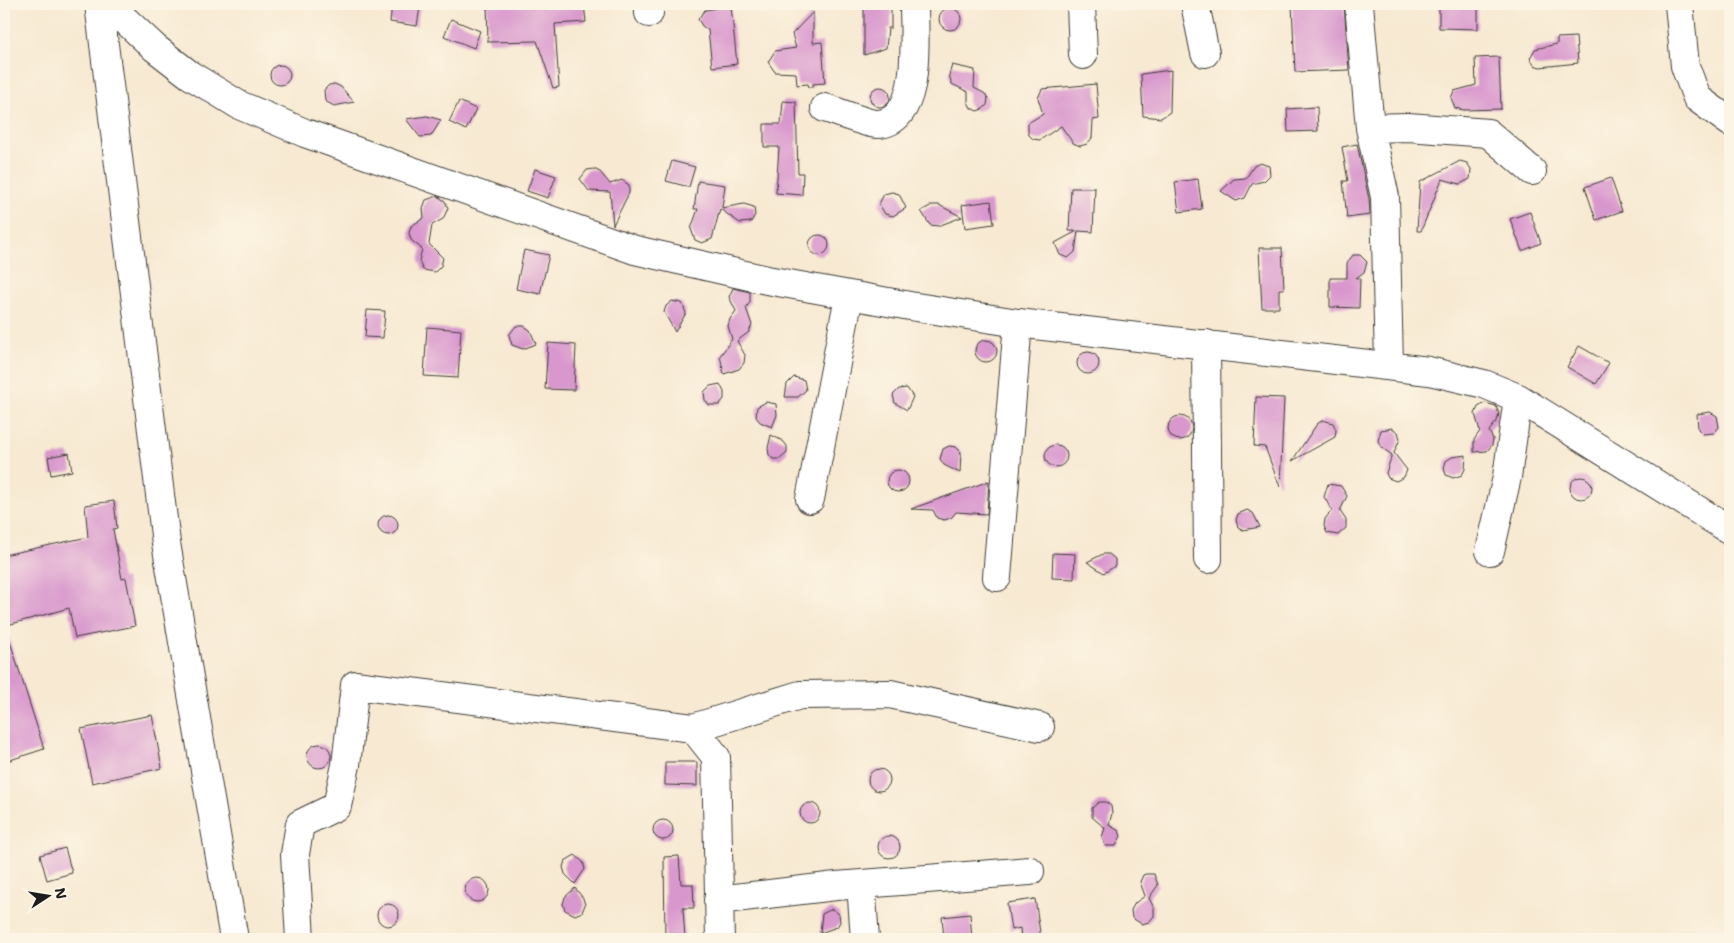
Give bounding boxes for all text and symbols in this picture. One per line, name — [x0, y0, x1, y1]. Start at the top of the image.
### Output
north arrow — [22, 870, 72, 920]
text: N — [51, 886, 71, 901]

